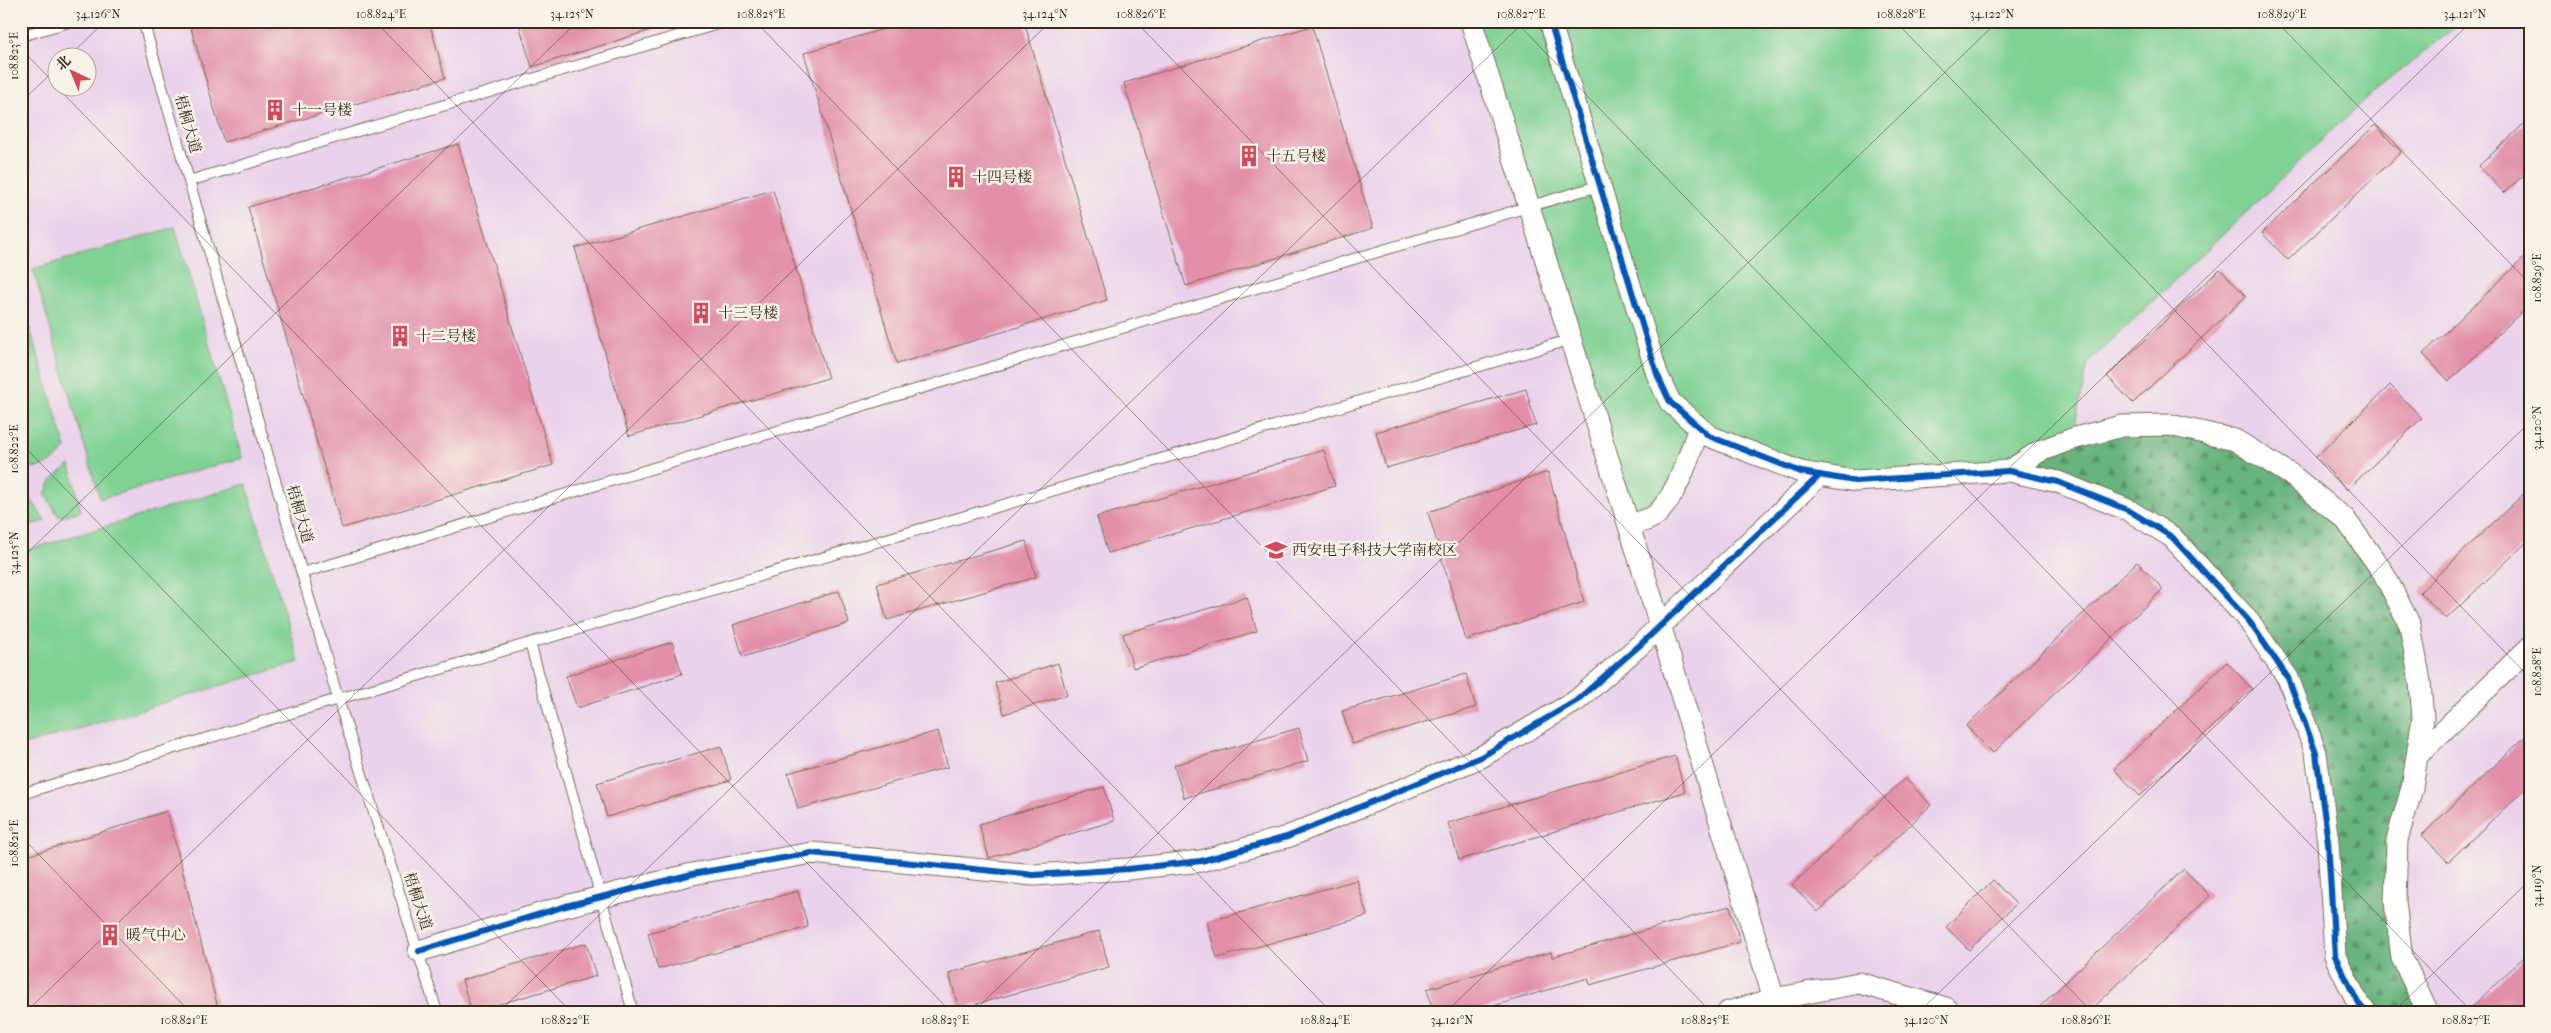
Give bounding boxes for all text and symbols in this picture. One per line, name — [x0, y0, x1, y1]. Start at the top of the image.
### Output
text: 34.126°N — [75, 7, 121, 21]
text: 108.824°E — [356, 7, 406, 21]
text: 34.125°N — [550, 7, 594, 21]
text: 108.825°E — [737, 7, 785, 21]
text: 34.124°N — [1022, 7, 1068, 21]
text: 108.826°E — [1116, 7, 1166, 21]
text: 108.827°E — [1497, 7, 1545, 21]
text: 108.828°E — [1876, 7, 1926, 21]
text: 34.122°N — [1970, 7, 2014, 21]
text: 108.829°E — [2257, 7, 2307, 21]
text: 34.121°N — [2444, 7, 2486, 21]
text: 108.823°E — [7, 32, 21, 80]
north arrow — [48, 48, 98, 98]
text: 北 — [52, 52, 74, 74]
street label: 梧桐大道 — [171, 93, 205, 155]
building icon: 十一号楼 — [262, 97, 288, 123]
place label: 十一号楼 — [292, 101, 352, 119]
building icon: 十五号楼 — [1236, 143, 1262, 169]
place label: 十五号楼 — [1266, 147, 1326, 165]
building icon: 十四号楼 — [943, 164, 969, 190]
place label: 十四号楼 — [972, 168, 1032, 186]
text: 108.829°E — [2530, 253, 2544, 303]
building icon: 十三号楼 — [688, 300, 714, 326]
place label: 十三号楼 — [718, 304, 778, 322]
building icon: 十二号楼 — [387, 323, 413, 349]
place label: 十二号楼 — [416, 327, 476, 345]
text: 34.120°N — [2530, 405, 2544, 451]
text: 108.822°E — [7, 424, 21, 474]
street label: 梧桐大道 — [283, 483, 317, 545]
text: 34.125°N — [7, 531, 21, 575]
school or university icon: 西安电子科技大学南校区 — [1263, 537, 1289, 563]
place label: 西安电子科技大学南校区 — [1292, 541, 1457, 559]
text: 108.828°E — [2530, 647, 2544, 697]
text: 108.821°E — [7, 819, 21, 867]
text: 34.119°N — [2530, 865, 2544, 907]
street label: 梧桐大道 — [400, 870, 436, 932]
building icon: 暖气中心 — [97, 922, 123, 948]
place label: 暖气中心 — [126, 926, 186, 944]
text: 108.821°E — [160, 1013, 208, 1027]
text: 108.822°E — [540, 1013, 590, 1027]
text: 108.823°E — [921, 1013, 969, 1027]
text: 108.824°E — [1300, 1013, 1350, 1027]
text: 34.121°N — [1431, 1013, 1473, 1027]
text: 108.825°E — [1681, 1013, 1729, 1027]
text: 34.120°N — [1903, 1013, 1949, 1027]
text: 108.826°E — [2061, 1013, 2111, 1027]
text: 108.827°E — [2442, 1013, 2490, 1027]

